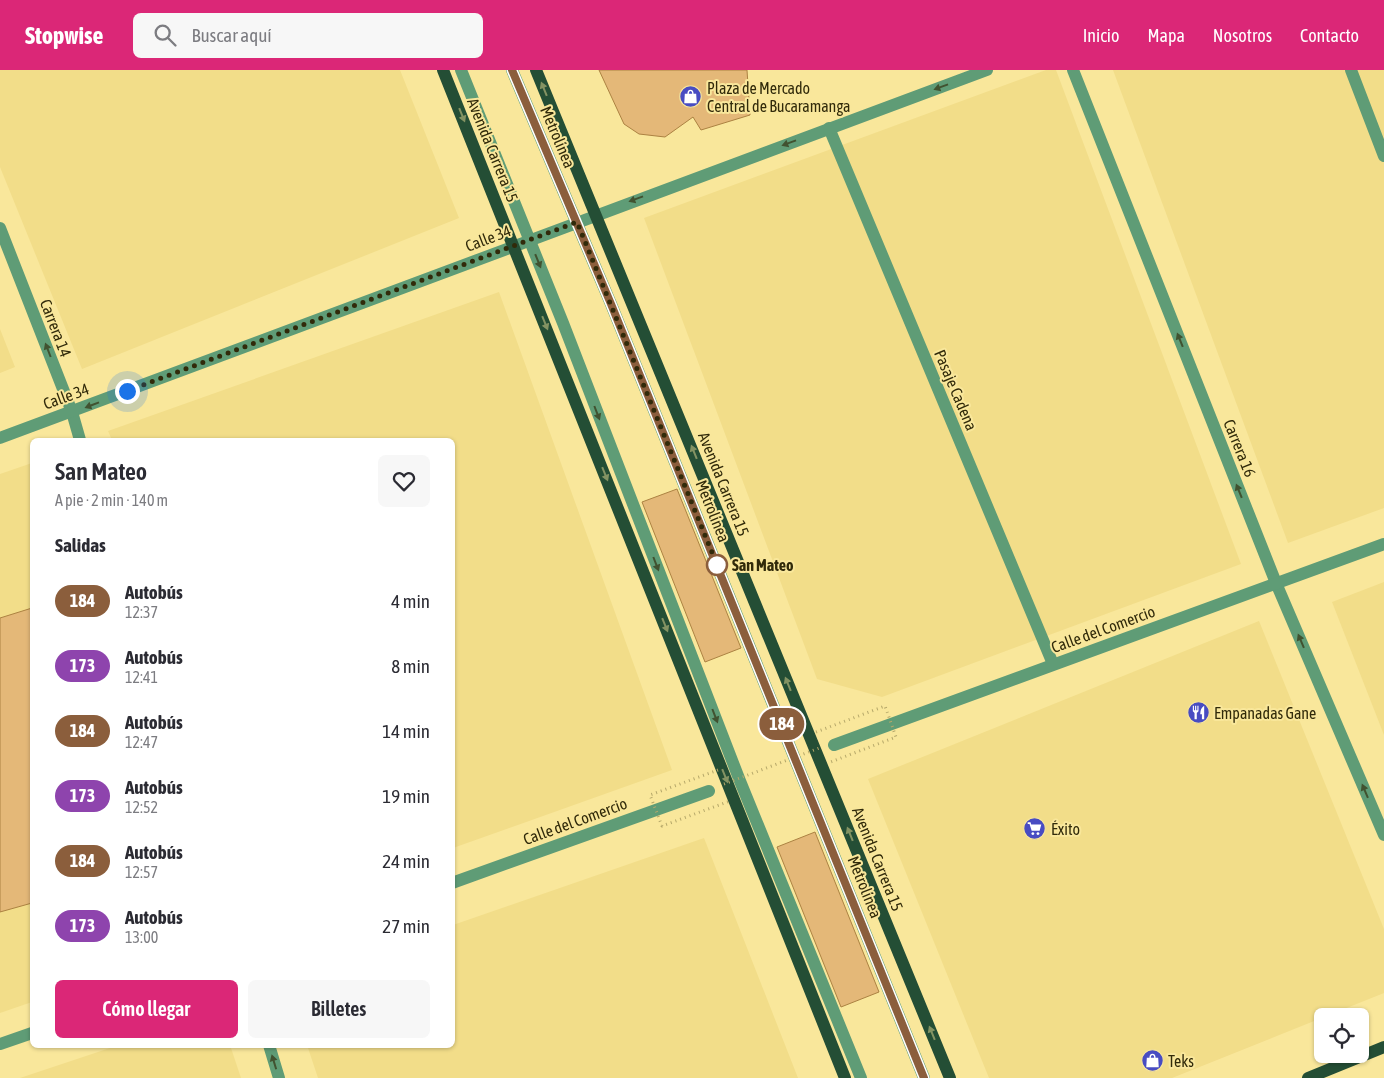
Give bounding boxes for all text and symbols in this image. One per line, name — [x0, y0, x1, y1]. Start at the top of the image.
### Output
search box — [133, 13, 483, 58]
icon: search — [151, 21, 179, 49]
text: Stopwise — [25, 22, 103, 49]
text: Buscar aquí — [191, 24, 272, 46]
text: Inicio — [1083, 25, 1119, 46]
text: Mapa — [1147, 25, 1185, 46]
text: Nosotros — [1213, 25, 1272, 46]
text: Contacto — [1300, 25, 1359, 46]
place label: Plaza de Mercado Central de Bucaramanga — [707, 79, 850, 116]
one-way arrow — [539, 82, 547, 96]
one-way arrow — [933, 83, 948, 91]
shop icon: Plaza de Mercado Central de Bucaramanga — [679, 85, 703, 109]
street label: Avenida Carrera 15 — [464, 95, 522, 205]
street label: Metrolínea — [537, 103, 579, 171]
one-way arrow — [458, 108, 466, 122]
one-way arrow — [781, 140, 796, 147]
one-way arrow — [628, 195, 643, 203]
street label: Calle 34 — [463, 221, 513, 255]
one-way arrow — [534, 254, 542, 269]
street label: Carrera 14 — [37, 297, 75, 359]
one-way arrow — [541, 316, 549, 330]
one-way arrow — [1175, 333, 1183, 347]
one-way arrow — [43, 343, 51, 357]
street label: Pasaje Cadena — [930, 347, 981, 433]
street label: Calle 34 — [41, 379, 91, 413]
your location — [115, 379, 140, 404]
one-way arrow — [84, 401, 99, 409]
one-way arrow — [594, 405, 602, 420]
street label: Carrera 16 — [1220, 417, 1260, 479]
street label: Avenida Carrera 15 — [695, 429, 753, 539]
one-way arrow — [689, 445, 697, 459]
button: heart — [378, 455, 430, 507]
text: San Mateo — [55, 458, 147, 485]
one-way arrow — [601, 467, 609, 481]
street label: Metrolínea — [692, 477, 734, 545]
one-way arrow — [1235, 484, 1243, 498]
text: A pie · 2 min · 140 m — [55, 491, 168, 509]
text: Salidas — [55, 534, 106, 556]
marker: San Mateo — [706, 554, 728, 576]
place label: San Mateo — [732, 556, 794, 574]
one-way arrow — [652, 557, 660, 572]
text: Autobús — [125, 581, 183, 603]
text: 184 — [70, 590, 95, 611]
text: 4 min — [391, 590, 430, 612]
street label: Calle del Comercio — [1049, 602, 1157, 656]
text: 12:37 — [125, 603, 158, 621]
one-way arrow — [661, 618, 669, 633]
one-way arrow — [1296, 634, 1304, 648]
text: Autobús — [125, 646, 183, 668]
text: 173 — [70, 655, 95, 676]
text: 8 min — [391, 655, 430, 677]
text: 12:41 — [125, 668, 158, 686]
one-way arrow — [784, 677, 792, 691]
restaurant icon: Empanadas Gane — [1186, 701, 1210, 725]
place label: Empanadas Gane — [1214, 704, 1316, 723]
one-way arrow — [712, 708, 719, 723]
line badge: 184 — [753, 708, 811, 740]
text: Autobús — [125, 711, 183, 733]
text: 184 — [769, 713, 795, 734]
text: 184 — [70, 720, 95, 741]
text: 14 min — [382, 720, 430, 742]
text: 12:47 — [125, 733, 158, 751]
one-way arrow — [721, 769, 729, 784]
text: Autobús — [125, 776, 183, 798]
one-way arrow — [1360, 784, 1368, 798]
text: 173 — [70, 785, 95, 806]
text: 19 min — [382, 785, 430, 807]
street label: Calle del Comercio — [521, 794, 629, 848]
text: 12:52 — [125, 798, 158, 816]
street label: Avenida Carrera 15 — [849, 804, 907, 914]
supermarket icon: Éxito — [1023, 817, 1047, 841]
place label: Éxito — [1051, 820, 1080, 838]
one-way arrow — [846, 826, 854, 841]
text: Autobús — [125, 841, 183, 863]
text: 184 — [70, 850, 95, 871]
text: 24 min — [382, 850, 430, 872]
street label: Metrolínea — [844, 853, 886, 921]
text: 12:57 — [125, 863, 158, 881]
text: Autobús — [125, 906, 183, 928]
text: 173 — [70, 915, 95, 936]
text: 27 min — [382, 915, 430, 937]
text: 13:00 — [125, 928, 158, 946]
button: Cómo llegar — [55, 980, 238, 1038]
button: Billetes — [248, 980, 430, 1038]
map controls — [1314, 1008, 1369, 1063]
button: locate — [1314, 1008, 1369, 1063]
one-way arrow — [927, 1026, 935, 1040]
shop icon: Teks — [1140, 1049, 1164, 1073]
place label: Teks — [1168, 1052, 1194, 1070]
one-way arrow — [269, 1054, 277, 1069]

